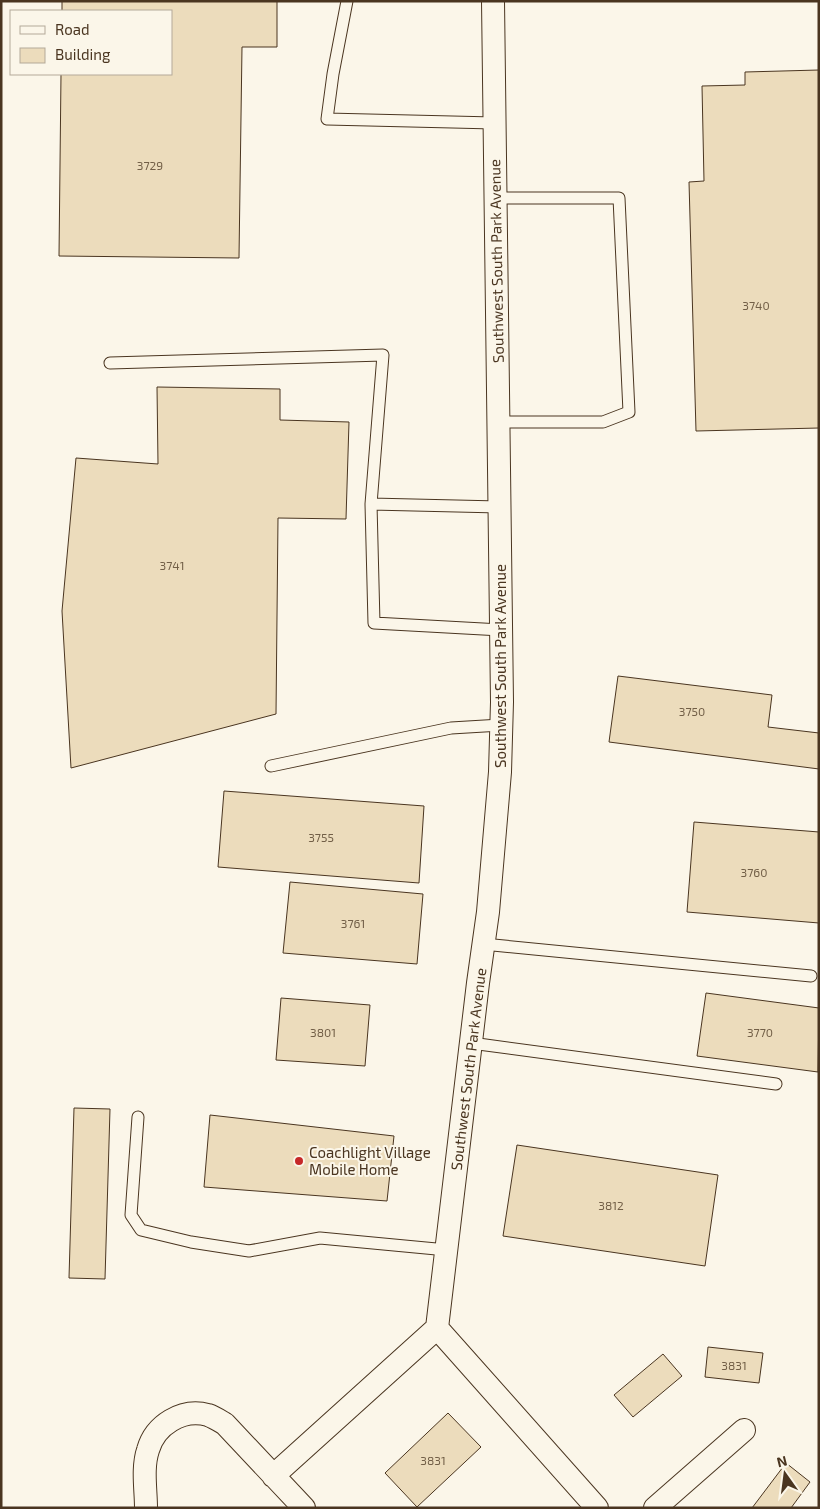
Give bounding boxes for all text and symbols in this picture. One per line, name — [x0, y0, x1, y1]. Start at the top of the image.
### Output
legend — [10, 10, 172, 75]
text: Road — [55, 20, 90, 38]
text: Building — [55, 45, 111, 63]
house number: 3729 — [137, 158, 163, 172]
street label: Southwest South Park Avenue — [485, 159, 507, 363]
house number: 3740 — [742, 298, 770, 312]
house number: 3741 — [160, 558, 184, 572]
street label: Southwest South Park Avenue — [491, 564, 509, 768]
house number: 3750 — [679, 704, 705, 718]
house number: 3755 — [308, 830, 334, 844]
house number: 3760 — [741, 865, 767, 879]
house number: 3761 — [341, 916, 365, 930]
street label: Southwest South Park Avenue — [447, 967, 489, 1171]
house number: 3801 — [310, 1025, 336, 1039]
house number: 3770 — [747, 1025, 773, 1039]
place label: Coachlight Village Mobile Home — [309, 1143, 431, 1178]
marker: Coachlight Village Mobile Home — [293, 1155, 305, 1167]
house number: 3812 — [598, 1198, 624, 1212]
house number: 3831 — [721, 1358, 747, 1372]
north arrow — [760, 1449, 810, 1499]
text: N — [775, 1451, 789, 1470]
house number: 3831 — [420, 1453, 446, 1467]

